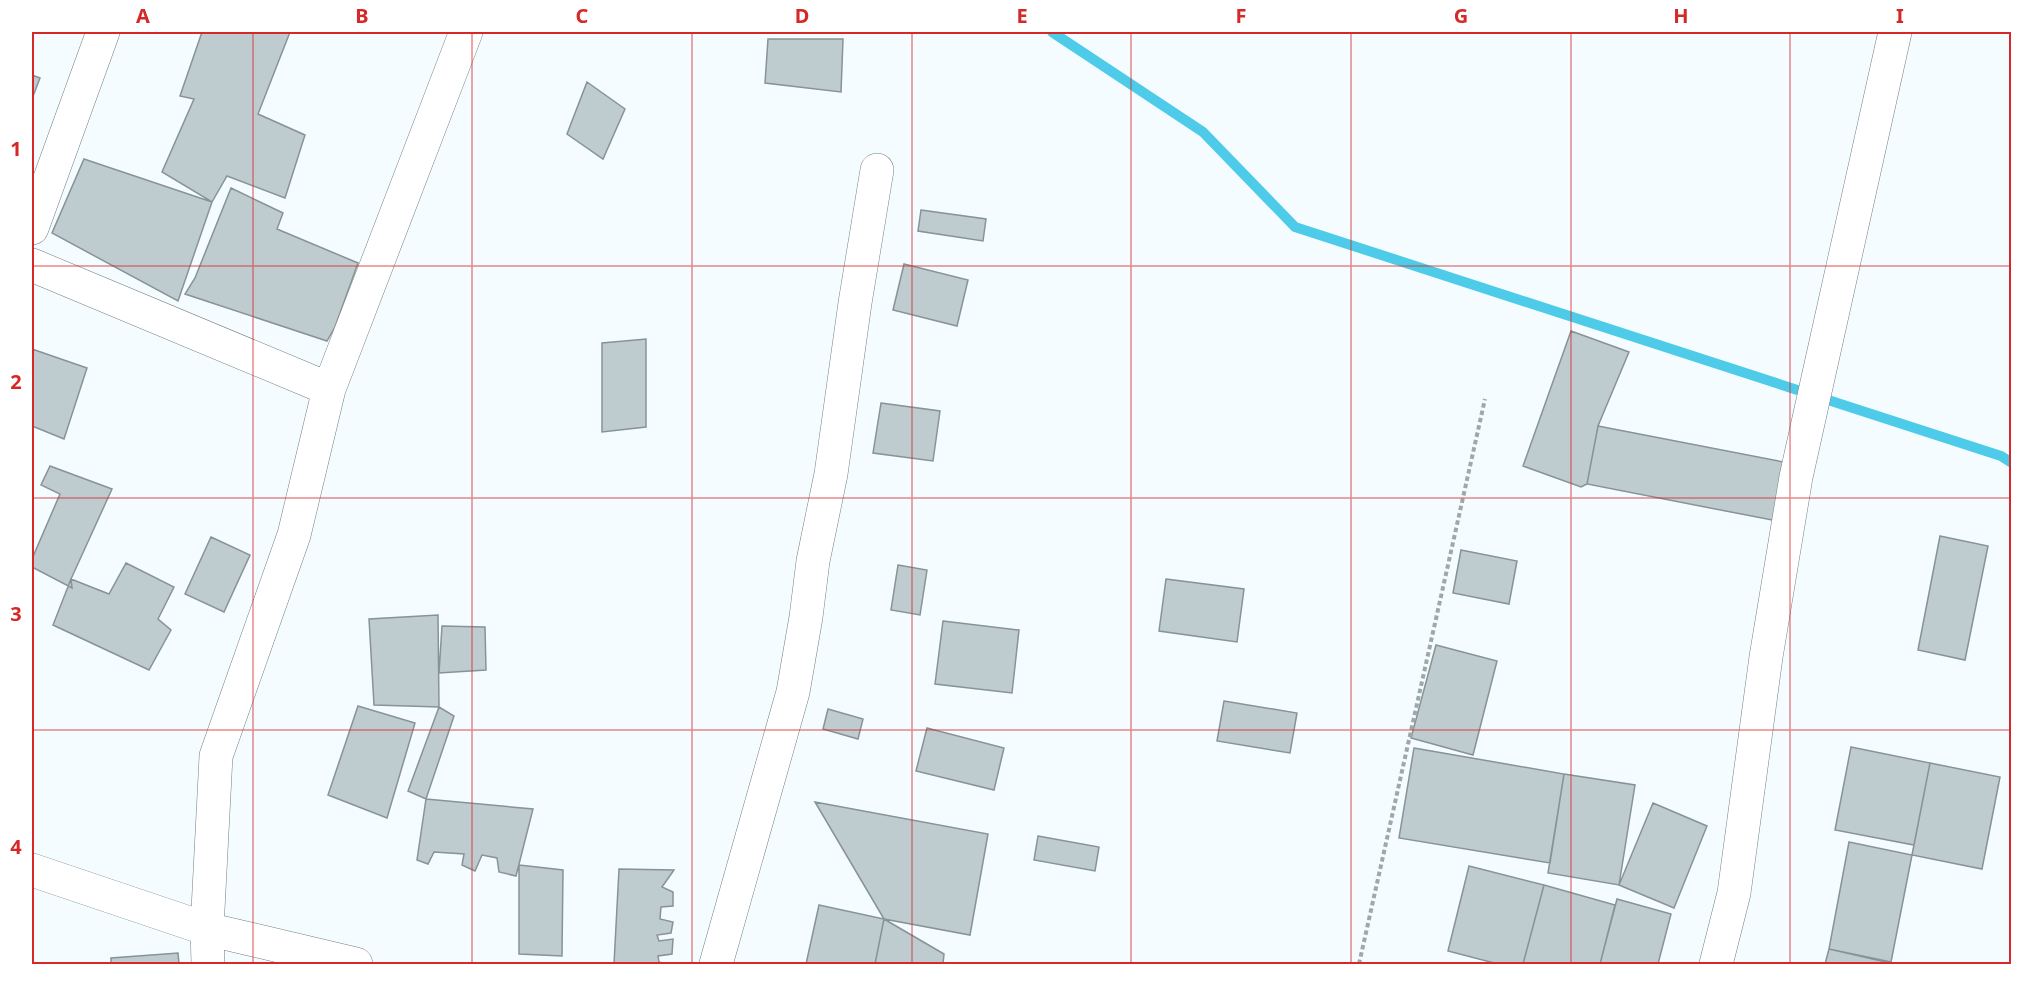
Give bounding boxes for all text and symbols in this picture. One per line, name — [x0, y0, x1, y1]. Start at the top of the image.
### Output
text: A — [136, 2, 150, 29]
text: B — [355, 2, 369, 29]
text: C — [576, 2, 589, 29]
text: D — [795, 2, 809, 29]
text: E — [1016, 2, 1028, 29]
text: F — [1236, 2, 1246, 29]
text: G — [1454, 2, 1468, 29]
text: H — [1673, 2, 1689, 29]
text: I — [1896, 2, 1904, 29]
text: 1 — [10, 135, 22, 162]
text: 2 — [10, 368, 22, 395]
text: 3 — [10, 600, 22, 627]
text: 4 — [10, 833, 22, 860]

